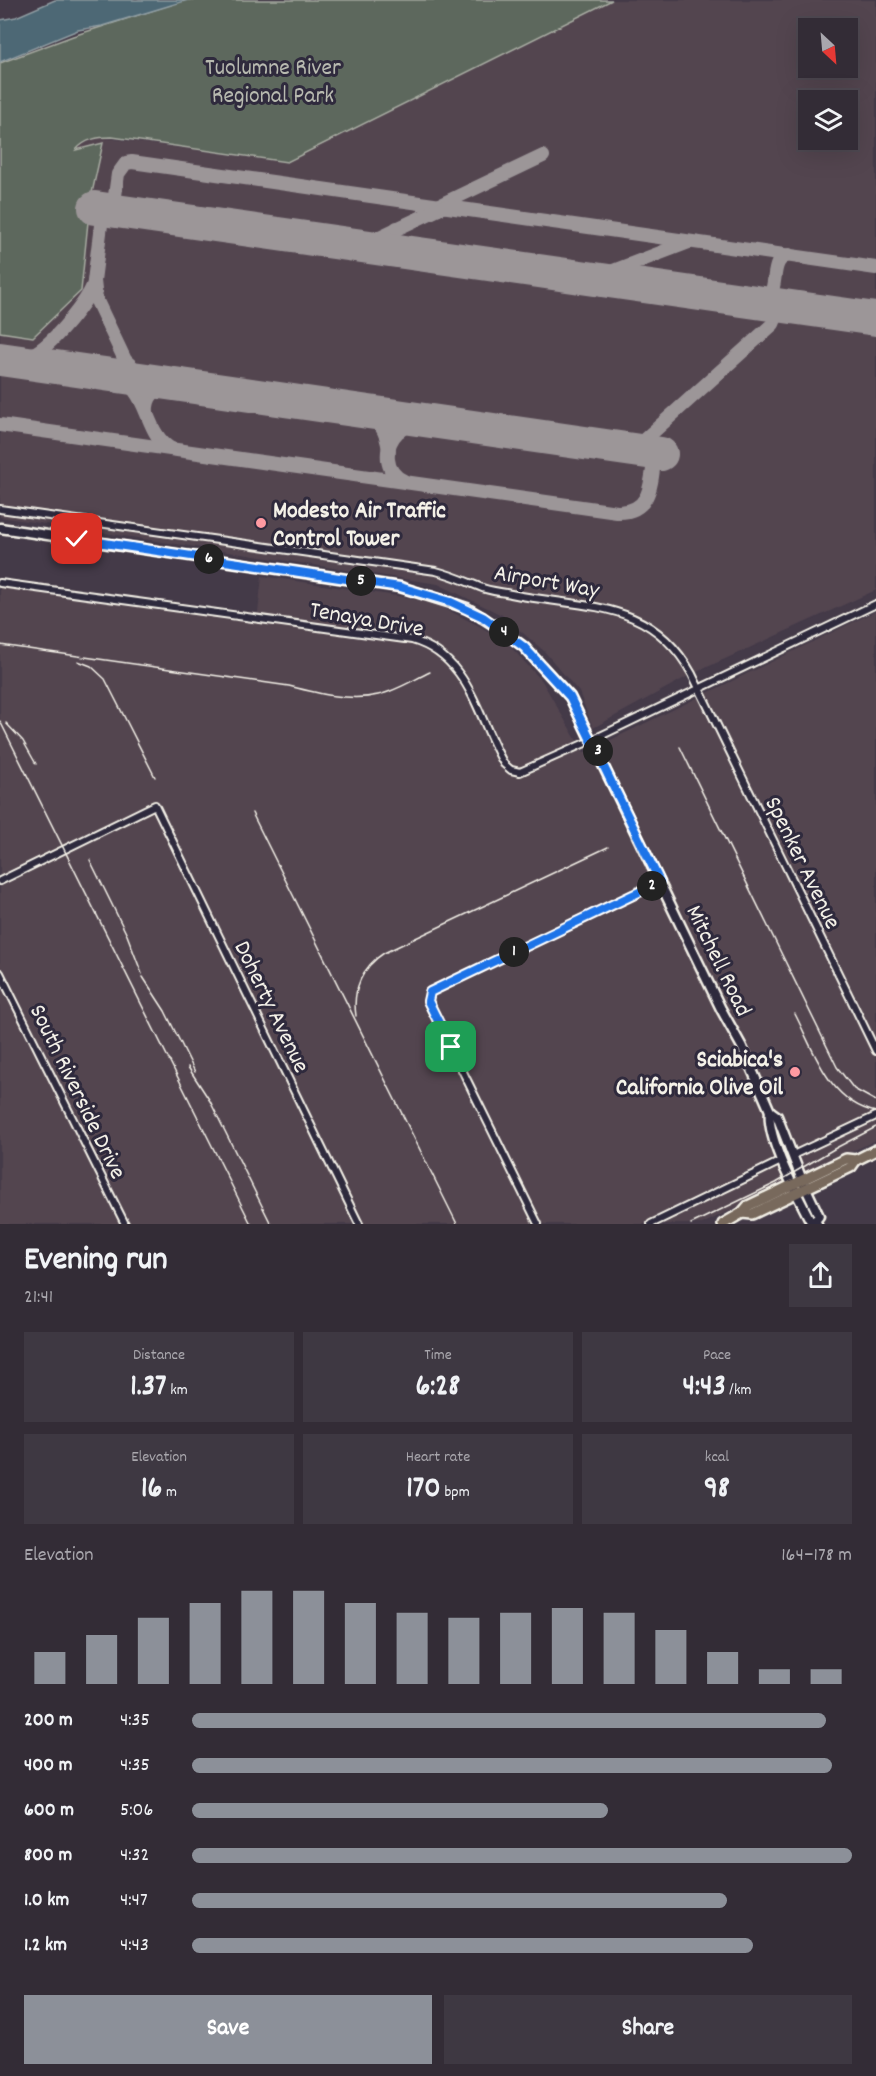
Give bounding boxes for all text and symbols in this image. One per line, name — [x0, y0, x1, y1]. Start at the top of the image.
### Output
north arrow — [798, 18, 858, 78]
map controls — [798, 18, 858, 150]
park label: Tuolumne River Regional Park — [205, 52, 341, 114]
button: layers — [798, 90, 858, 150]
place label: Modesto Air Traffic Control Tower — [273, 495, 446, 557]
pin — [51, 513, 102, 564]
marker: Modesto Air Traffic Control Tower — [254, 516, 268, 530]
icon: check — [60, 522, 93, 555]
pin: 6 — [194, 544, 224, 574]
text: 6 — [205, 547, 213, 570]
street label: Airport Way — [491, 557, 603, 609]
pin: 5 — [346, 566, 376, 596]
text: 5 — [357, 569, 365, 592]
street label: Tenaya Drive — [307, 594, 426, 648]
pin: 4 — [489, 617, 519, 647]
text: 4 — [501, 620, 507, 643]
pin: 3 — [583, 736, 613, 766]
text: 3 — [594, 739, 602, 762]
street label: Spenker Avenue — [755, 791, 848, 935]
pin: 2 — [637, 871, 667, 901]
text: 2 — [649, 874, 656, 897]
street label: Mitchell Road — [676, 900, 759, 1023]
street label: Doherty Avenue — [224, 935, 317, 1079]
pin: 1 — [499, 937, 529, 967]
text: 1 — [512, 940, 516, 963]
street label: South Riverside Drive — [19, 999, 133, 1185]
pin — [425, 1021, 476, 1072]
icon: arrive — [434, 1030, 467, 1063]
place label: Sciabica's California Olive Oil — [616, 1044, 783, 1106]
marker: Sciabica's California Olive Oil — [788, 1065, 802, 1079]
text: Evening run — [24, 1238, 168, 1285]
button: share — [789, 1244, 852, 1307]
text: 21:41 — [24, 1284, 53, 1312]
text: Distance — [133, 1344, 185, 1367]
text: Time — [424, 1344, 452, 1367]
text: Pace — [703, 1344, 731, 1367]
text: 1.37 — [130, 1367, 167, 1410]
text: 6:28 — [416, 1367, 460, 1410]
text: 4:43 — [683, 1367, 726, 1410]
text: km — [167, 1379, 188, 1402]
text: /km — [726, 1379, 751, 1402]
text: Elevation — [131, 1446, 187, 1469]
text: Heart rate — [406, 1446, 470, 1469]
text: kcal — [705, 1446, 729, 1469]
text: 16 — [141, 1469, 162, 1512]
text: 170 — [406, 1469, 441, 1512]
text: 98 — [704, 1469, 730, 1512]
text: m — [162, 1481, 177, 1504]
text: bpm — [441, 1481, 470, 1504]
text: Elevation — [24, 1542, 94, 1570]
text: 164–178 m — [781, 1542, 852, 1570]
text: 200 m — [24, 1707, 73, 1735]
text: 4:35 — [120, 1707, 150, 1735]
text: 400 m — [24, 1752, 72, 1780]
text: 4:35 — [120, 1752, 150, 1780]
text: 600 m — [24, 1797, 74, 1825]
text: 5:06 — [120, 1797, 153, 1825]
text: 800 m — [24, 1842, 72, 1870]
text: 4:32 — [120, 1842, 149, 1870]
text: 1.0 km — [24, 1887, 69, 1915]
text: 4:47 — [120, 1887, 148, 1915]
text: 1.2 km — [24, 1932, 67, 1960]
text: 4:43 — [120, 1932, 149, 1960]
button: Save — [24, 1995, 432, 2064]
button: Share — [444, 1995, 852, 2064]

